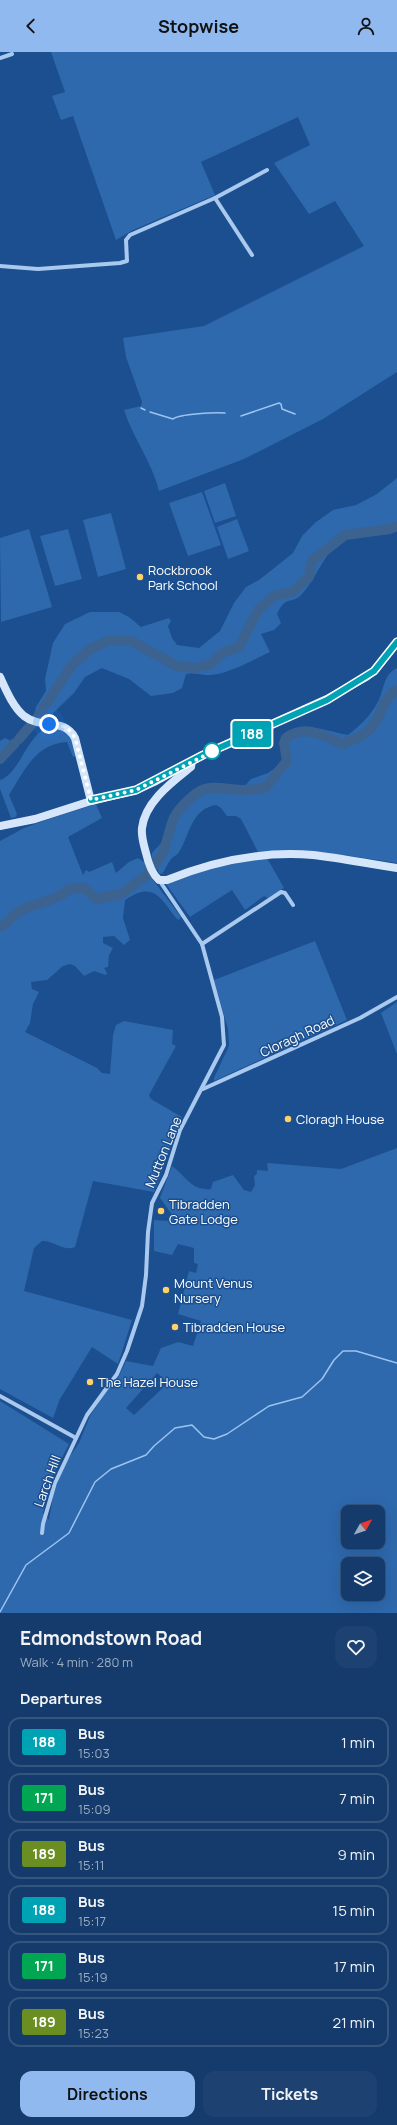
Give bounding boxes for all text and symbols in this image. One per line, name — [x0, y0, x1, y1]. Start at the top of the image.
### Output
text: Stopwise — [158, 14, 239, 38]
icon: back — [20, 15, 42, 37]
icon: person — [355, 15, 377, 37]
place label: Rockbrook Park School — [148, 561, 218, 594]
marker: Rockbrook Park School — [135, 572, 145, 582]
your location — [39, 714, 59, 734]
line badge: 188 — [229, 721, 275, 747]
text: 188 — [240, 724, 264, 743]
unlabelled marker — [203, 742, 221, 760]
street label: Cloragh Road — [257, 1011, 337, 1061]
place label: Cloragh House — [296, 1110, 385, 1128]
street label: Mutton Lane — [141, 1113, 186, 1190]
marker: Cloragh House — [283, 1114, 293, 1124]
place label: Tibradden Gate Lodge — [169, 1195, 238, 1228]
marker: Tibradden Gate Lodge — [156, 1206, 166, 1216]
place label: Mount Venus Nursery — [174, 1274, 253, 1307]
marker: Mount Venus Nursery — [161, 1285, 171, 1295]
place label: Tibradden House — [183, 1318, 285, 1336]
marker: Tibradden House — [170, 1322, 180, 1332]
place label: The Hazel House — [98, 1373, 199, 1391]
marker: The Hazel House — [85, 1377, 95, 1387]
street label: Larch Hill — [29, 1453, 65, 1509]
north arrow — [341, 1505, 385, 1549]
map controls — [341, 1505, 385, 1601]
button: layers — [341, 1557, 385, 1601]
text: Edmondstown Road — [20, 1625, 202, 1651]
button: heart — [335, 1626, 377, 1668]
text: Walk · 4 min · 280 m — [20, 1653, 133, 1671]
text: Departures — [20, 1688, 102, 1709]
text: Bus — [78, 1723, 105, 1744]
text: 188 — [32, 1732, 56, 1751]
text: 1 min — [341, 1732, 375, 1753]
text: 15:03 — [78, 1744, 110, 1762]
text: Bus — [78, 1779, 105, 1800]
text: 171 — [34, 1788, 54, 1807]
text: 7 min — [339, 1788, 375, 1809]
text: 15:09 — [78, 1800, 110, 1818]
text: Bus — [78, 1835, 105, 1856]
text: 189 — [32, 1844, 56, 1863]
text: 9 min — [338, 1844, 375, 1865]
text: 15:11 — [78, 1856, 105, 1874]
text: Bus — [78, 1891, 105, 1912]
text: 188 — [32, 1900, 56, 1919]
text: 15 min — [332, 1900, 375, 1921]
text: 15:17 — [78, 1912, 106, 1930]
text: Bus — [78, 1947, 105, 1968]
text: 171 — [34, 1956, 54, 1975]
text: 17 min — [333, 1956, 375, 1977]
text: 15:19 — [78, 1968, 108, 1986]
text: Bus — [78, 2003, 105, 2024]
text: 189 — [32, 2012, 56, 2031]
text: 21 min — [332, 2012, 375, 2033]
text: 15:23 — [78, 2024, 109, 2042]
button: Directions — [20, 2071, 195, 2117]
button: Tickets — [203, 2071, 377, 2117]

